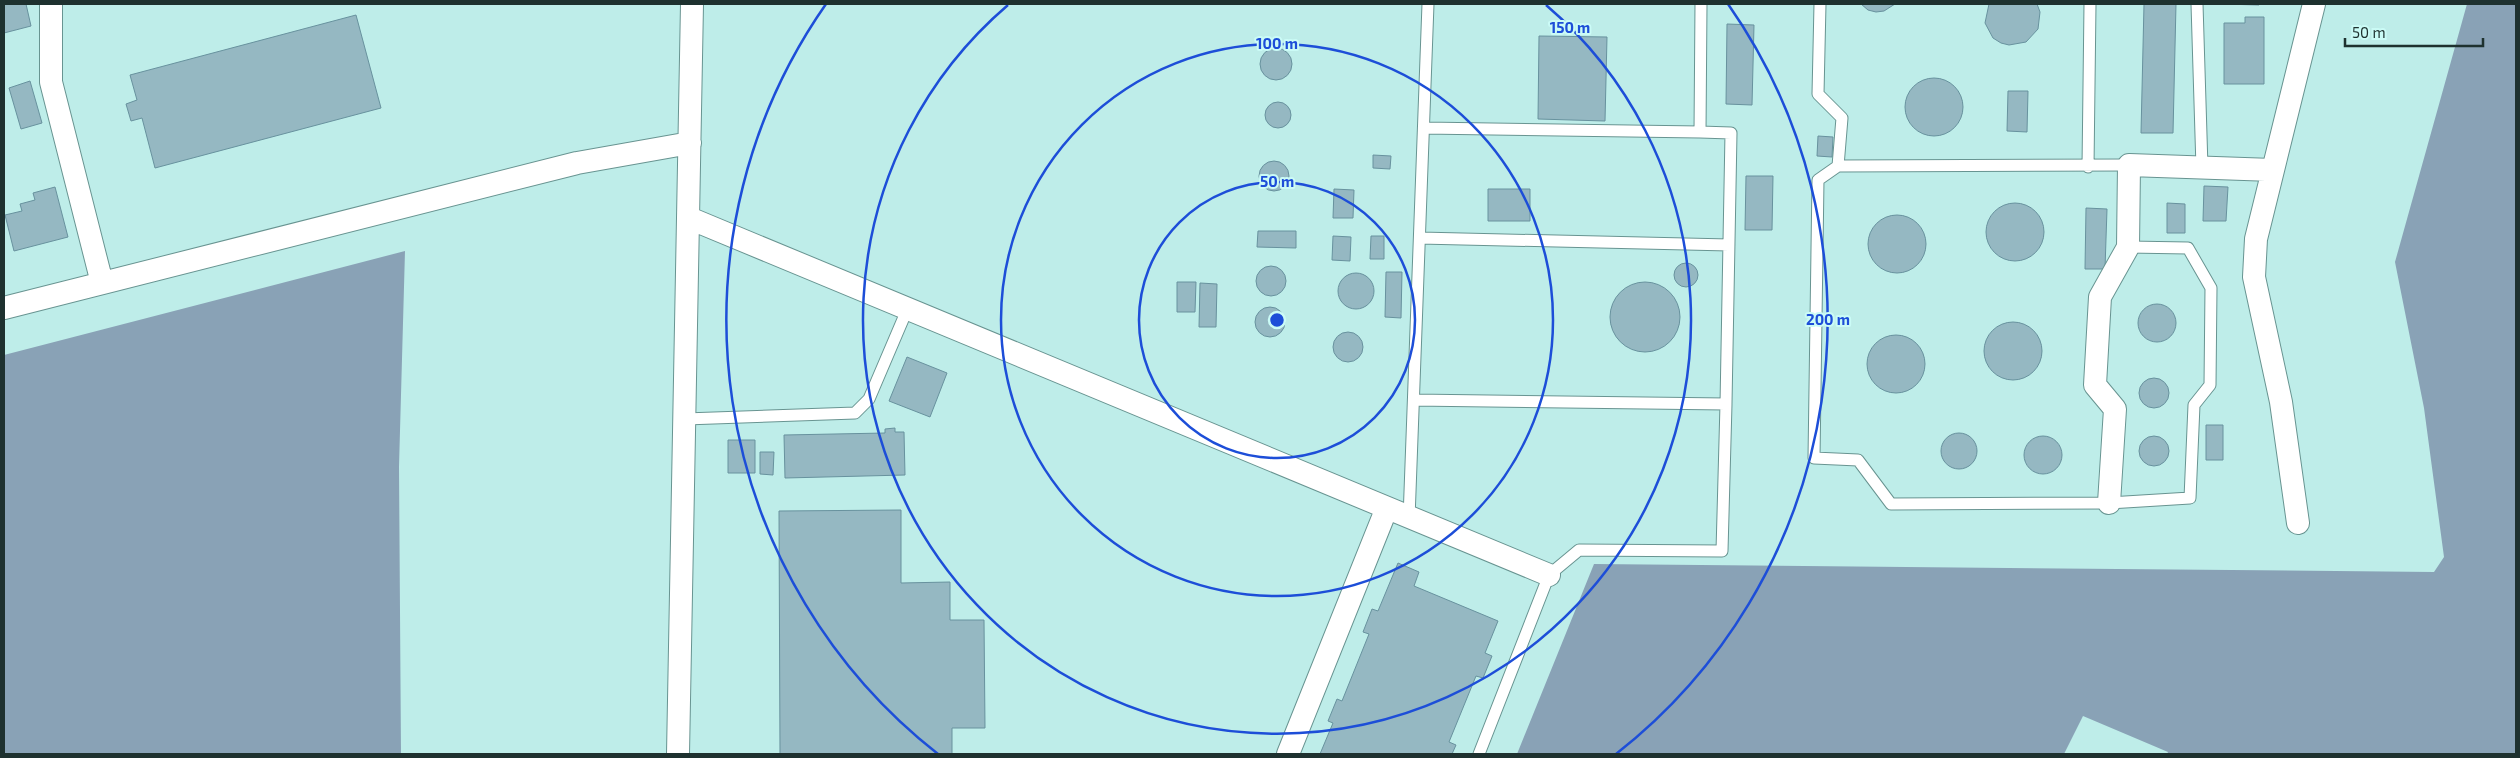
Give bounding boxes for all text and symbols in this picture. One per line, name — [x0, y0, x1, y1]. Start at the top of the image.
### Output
scale bar — [2345, 15, 2482, 47]
text: 150 m — [1550, 18, 1590, 36]
text: 50 m — [2352, 23, 2386, 41]
text: 100 m — [1256, 34, 1298, 52]
text: 50 m — [1260, 172, 1294, 190]
text: 200 m — [1806, 310, 1850, 328]
centre of rings — [1268, 311, 1286, 329]

